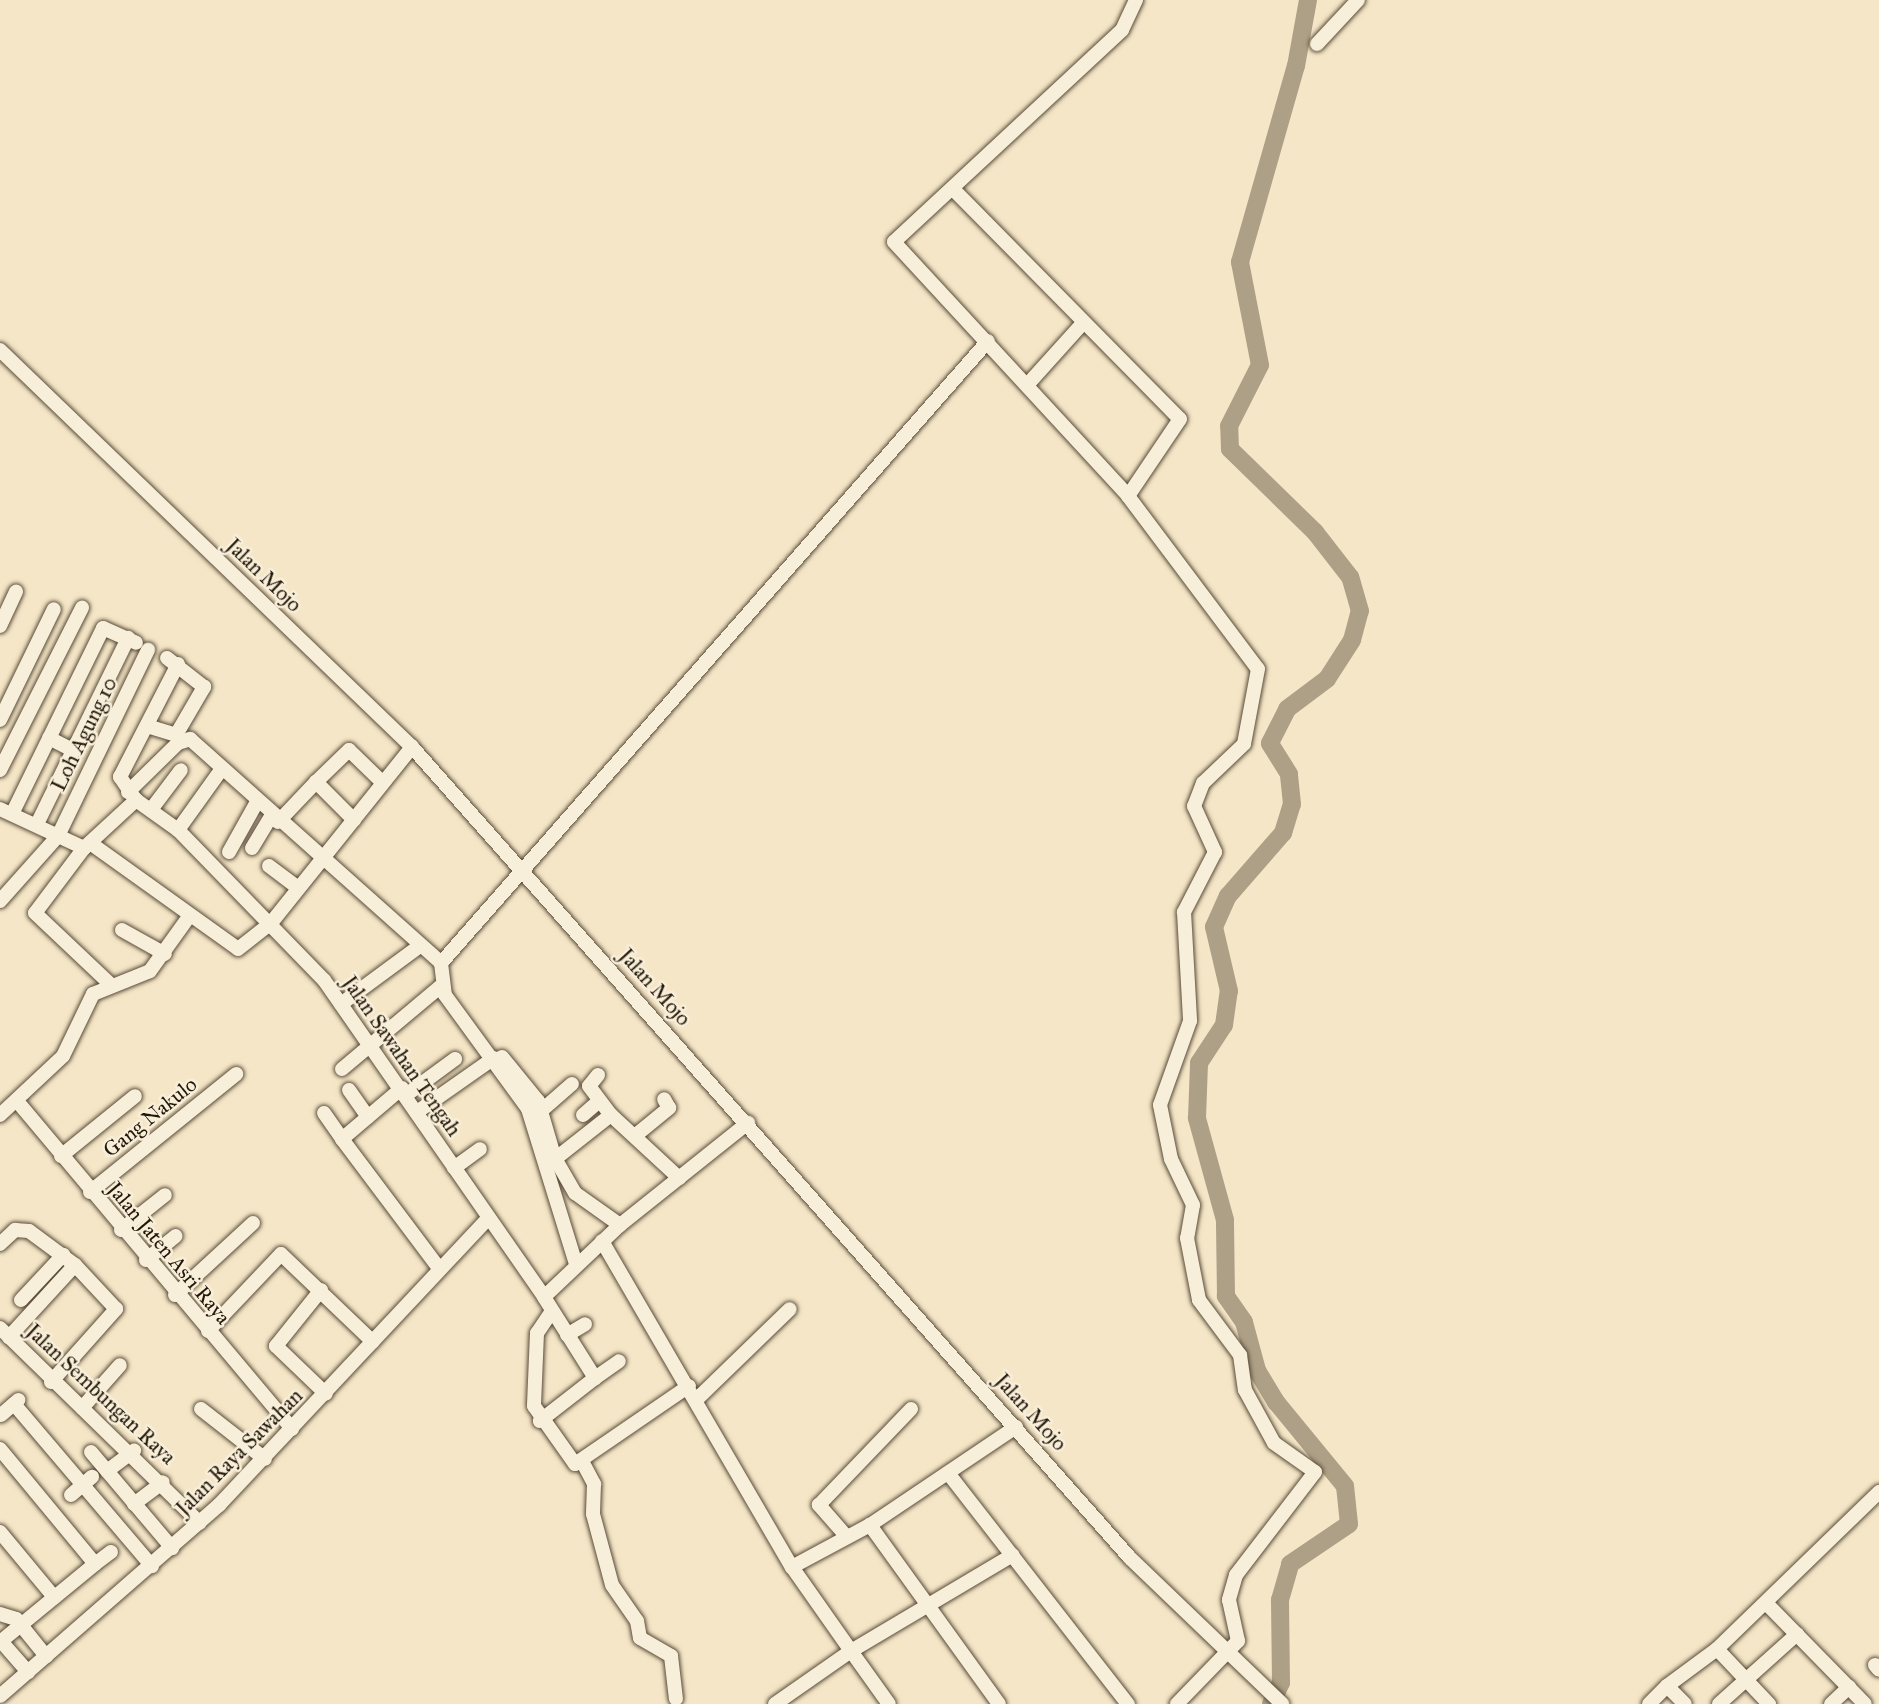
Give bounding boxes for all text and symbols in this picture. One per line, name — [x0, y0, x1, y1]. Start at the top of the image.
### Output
street label: Jalan Mojo — [221, 533, 307, 617]
street label: Loh Agung 10 — [46, 673, 122, 795]
street label: Jalan Mojo — [614, 943, 696, 1031]
street label: Jalan Sawahan Tengah — [337, 971, 467, 1141]
street label: Gang Nakulo — [98, 1072, 202, 1162]
street label: Jalan Jaten Asri Raya — [102, 1177, 236, 1329]
street label: Jalan Sembungan Raya — [21, 1318, 181, 1470]
street label: Jalan Mojo — [990, 1368, 1072, 1456]
street label: Jalan Raya Sawahan — [170, 1383, 308, 1521]

